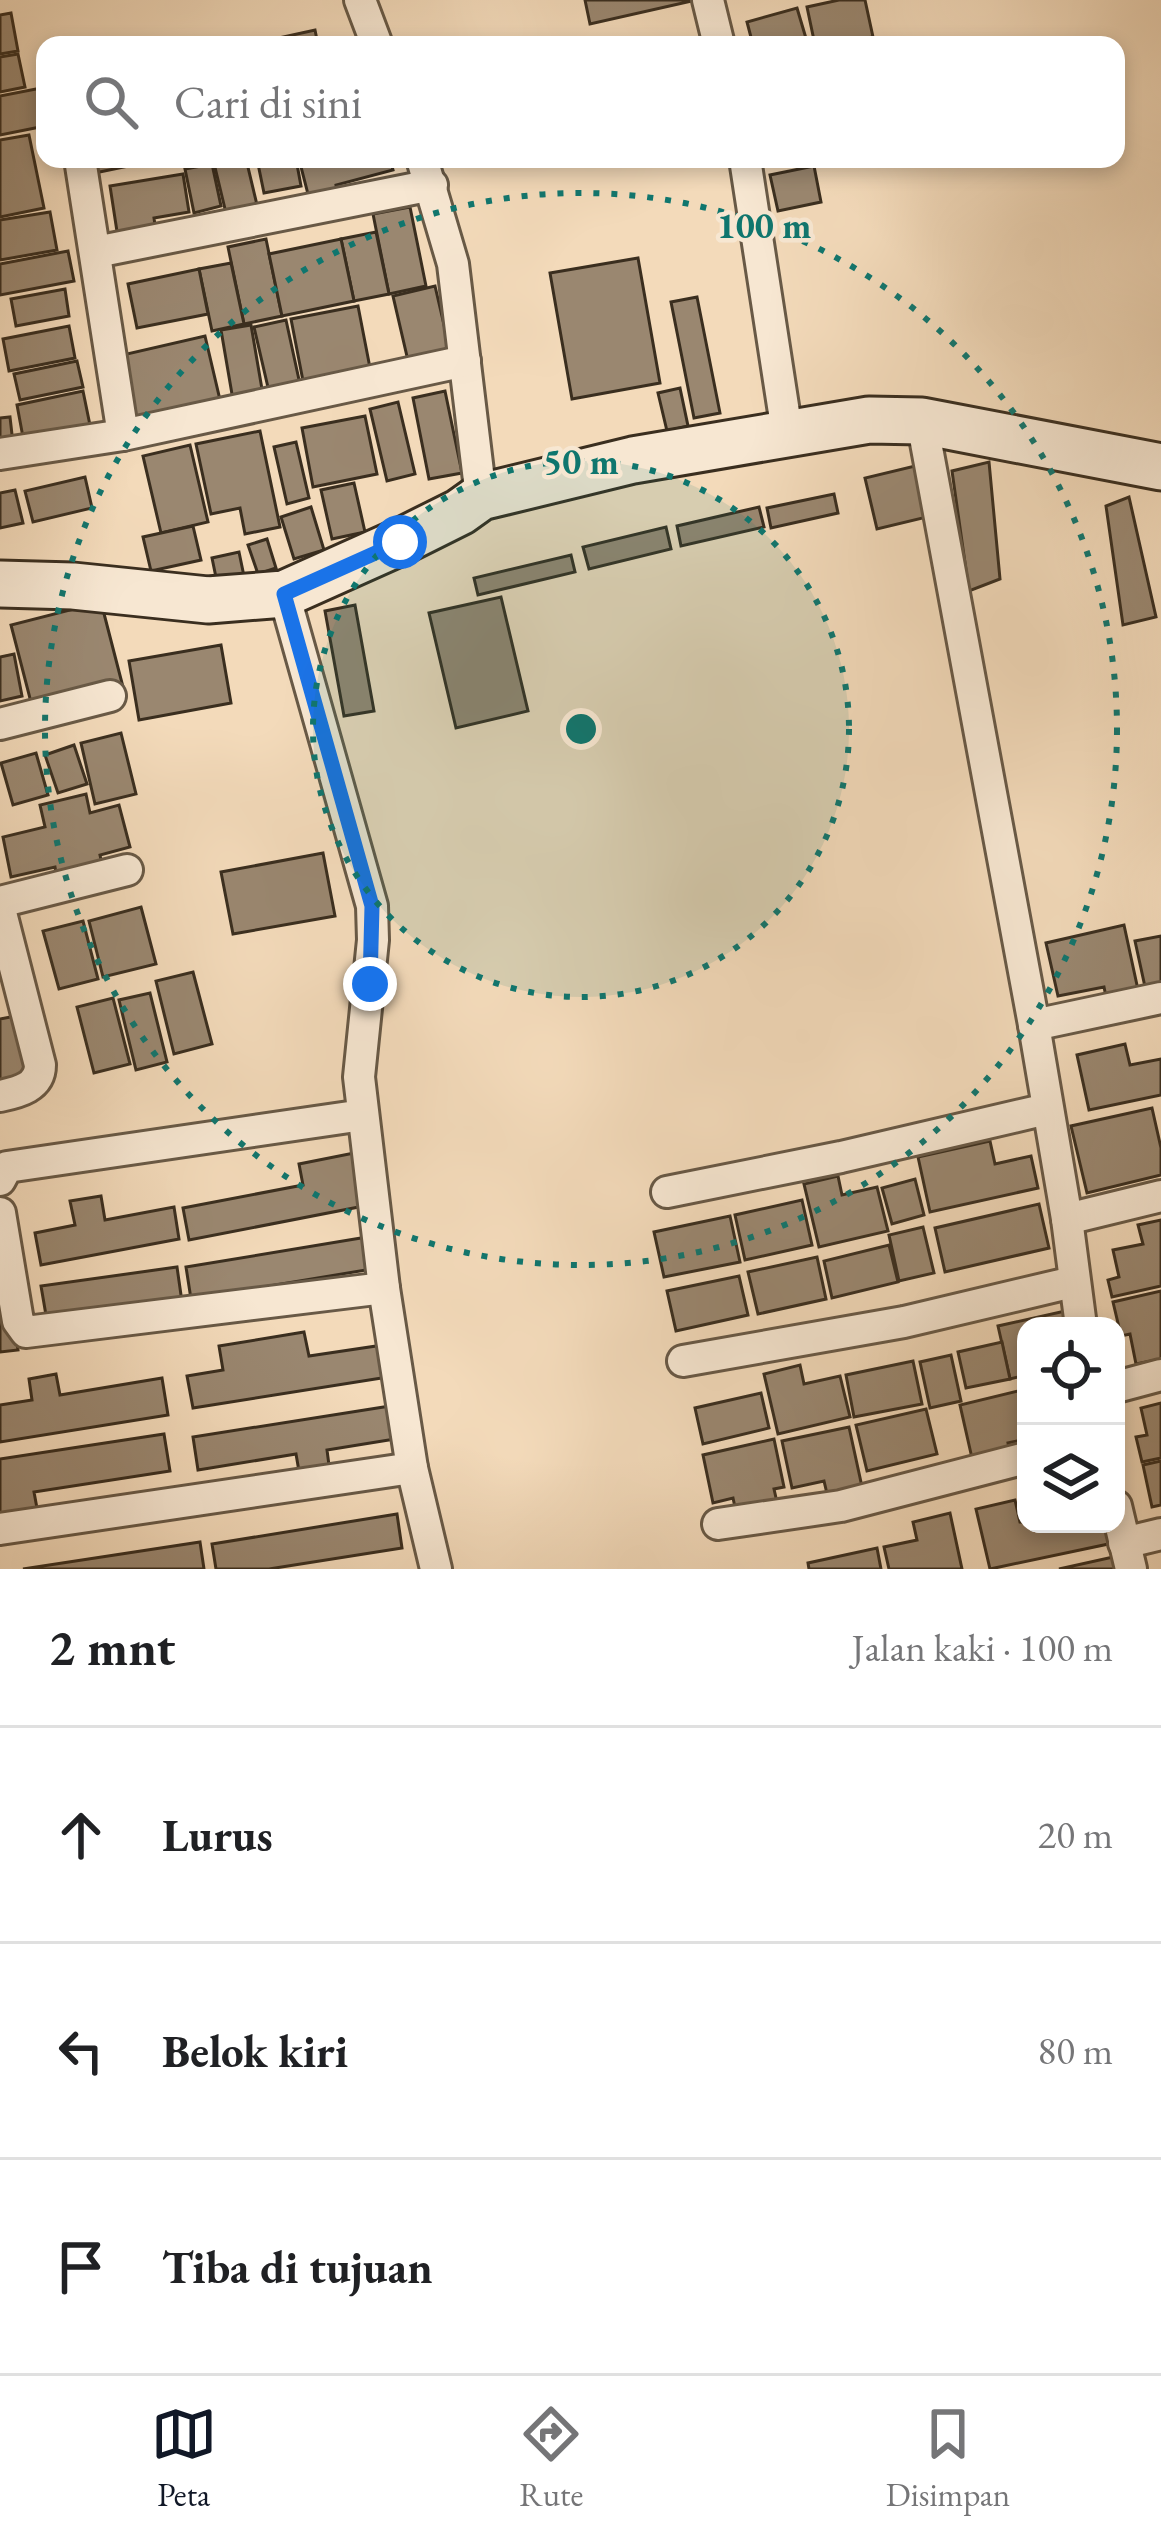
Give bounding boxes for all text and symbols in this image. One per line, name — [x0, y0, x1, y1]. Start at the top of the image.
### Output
search box — [36, 36, 1125, 168]
icon: search — [78, 69, 144, 135]
text: Cari di sini — [174, 73, 362, 131]
text: 100 m — [717, 202, 811, 249]
text: 50 m — [543, 438, 619, 485]
route start — [373, 515, 427, 569]
centre of rings — [560, 708, 602, 750]
route end — [343, 957, 397, 1011]
map controls — [1017, 1317, 1125, 1533]
button: locate — [1017, 1317, 1125, 1425]
button: layers — [1017, 1425, 1125, 1533]
text: 2 mnt — [48, 1614, 175, 1680]
text: Jalan kaki · 100 m — [851, 1622, 1113, 1673]
icon: ahead — [48, 1802, 114, 1868]
text: Lurus — [162, 1806, 273, 1864]
text: 20 m — [1037, 1809, 1113, 1860]
icon: left — [48, 2018, 114, 2084]
text: Belok kiri — [162, 2022, 348, 2080]
text: 80 m — [1037, 2025, 1113, 2076]
icon: arrive — [48, 2234, 114, 2300]
text: Tiba di tujuan — [162, 2238, 433, 2296]
tab: Peta — [151, 2401, 217, 2516]
tab: Rute — [518, 2401, 584, 2516]
tab: Disimpan — [886, 2401, 1010, 2516]

